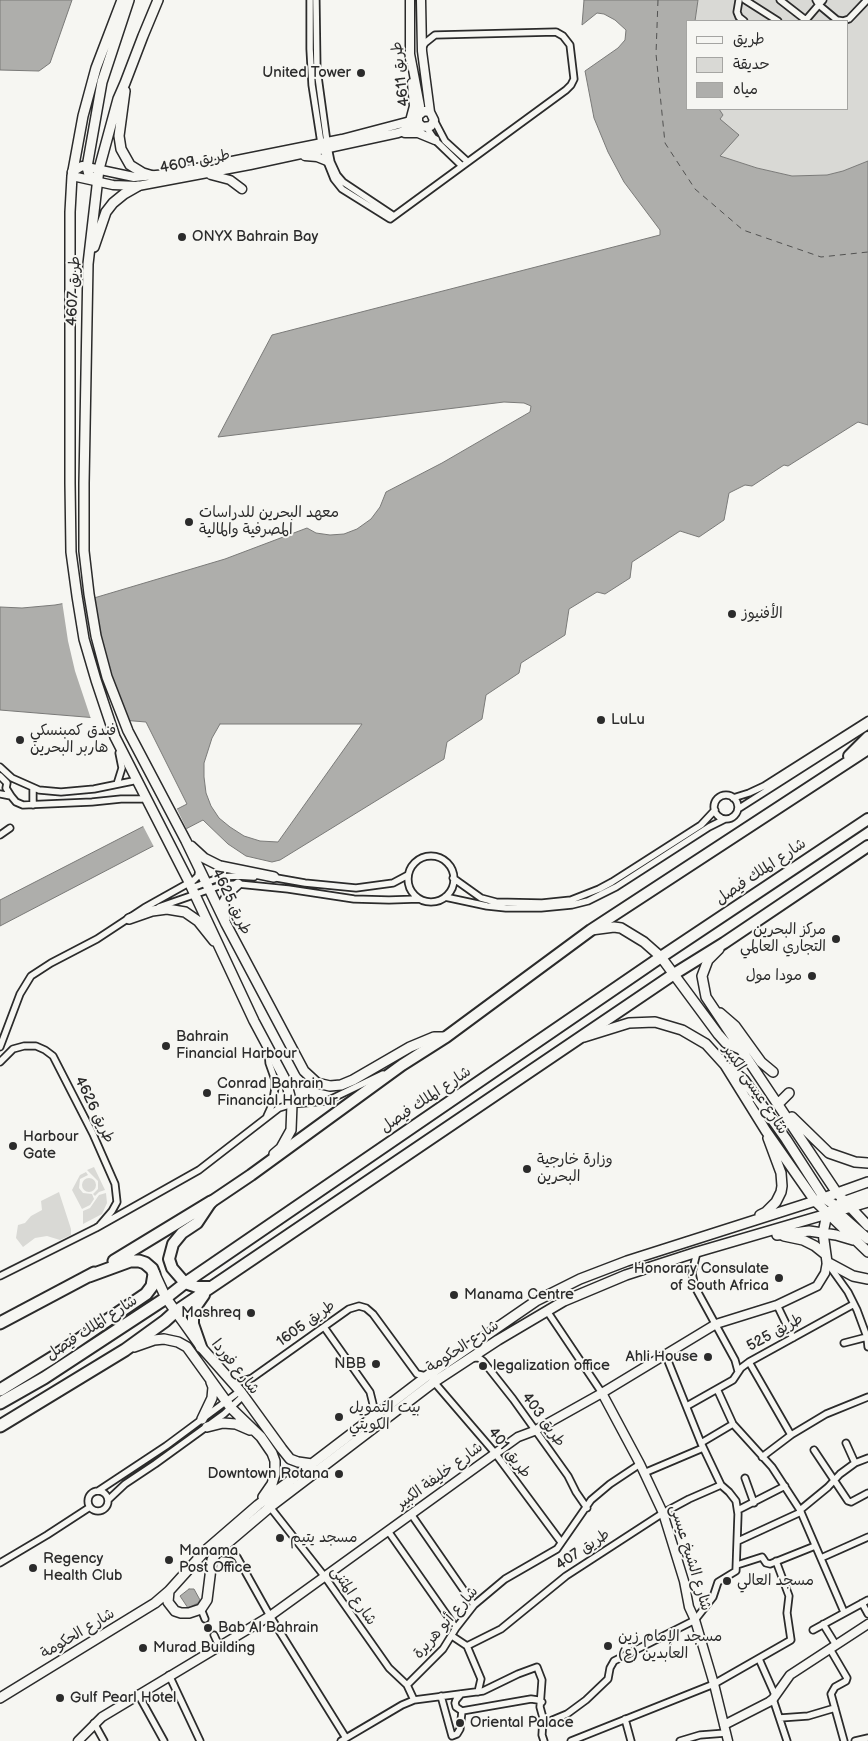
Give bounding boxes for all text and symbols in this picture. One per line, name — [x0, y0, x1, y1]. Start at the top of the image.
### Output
legend — [686, 20, 848, 110]
text: طريق — [733, 30, 765, 49]
street label: طريق 4611 — [388, 40, 414, 108]
text: حديقة — [733, 55, 770, 74]
place label: United Tower — [262, 64, 351, 82]
marker: United Tower — [355, 67, 367, 79]
text: مياه — [733, 80, 758, 99]
street label: طريق 4609 — [158, 146, 232, 178]
place label: ONYX Bahrain Bay — [192, 228, 318, 246]
marker: ONYX Bahrain Bay — [176, 231, 188, 243]
street label: طريق 4607 — [63, 256, 85, 326]
place label: معهد البحرين للدراسات المصرفية والمالية — [199, 504, 339, 539]
marker: معهد البحرين للدراسات المصرفية والمالية — [183, 516, 195, 528]
place label: الأفنيوز — [742, 605, 783, 623]
marker: الأفنيوز — [726, 608, 738, 620]
place label: LuLu — [611, 711, 645, 729]
marker: LuLu — [595, 714, 607, 726]
place label: فندق كمبنسكي هاربر البحرين — [30, 722, 116, 757]
marker: فندق كمبنسكي هاربر البحرين — [14, 734, 26, 746]
street label: شارع الملك فيصل — [712, 835, 810, 909]
street label: طريق 4625 — [207, 866, 255, 938]
place label: مركز البحرين التجاري العالمي — [740, 921, 826, 956]
marker: مركز البحرين التجاري العالمي — [830, 933, 842, 945]
place label: مودا مول — [746, 967, 802, 985]
marker: مودا مول — [806, 970, 818, 982]
place label: Bahrain Financial Harbour — [176, 1028, 297, 1063]
marker: Bahrain Financial Harbour — [160, 1040, 172, 1052]
street label: شارع عيسى الكبير — [719, 1042, 791, 1138]
street label: شارع الملك فيصل — [377, 1063, 475, 1137]
street label: طريق 4626 — [70, 1074, 118, 1146]
place label: Conrad Bahrain Financial Harbour — [217, 1075, 338, 1110]
marker: Conrad Bahrain Financial Harbour — [201, 1087, 213, 1099]
place label: Harbour Gate — [23, 1128, 78, 1163]
marker: Harbour Gate — [7, 1140, 19, 1152]
place label: وزارة خارجية البحرين — [537, 1151, 613, 1186]
marker: وزارة خارجية البحرين — [521, 1163, 533, 1175]
place label: Honorary Consulate of South Africa — [634, 1260, 769, 1295]
marker: Honorary Consulate of South Africa — [773, 1272, 785, 1284]
place label: Manama Centre — [464, 1286, 574, 1304]
marker: Manama Centre — [448, 1289, 460, 1301]
street label: شارع الملك فيصل — [43, 1292, 141, 1364]
street label: طريق 1605 — [273, 1297, 339, 1351]
place label: Mashreq — [181, 1304, 241, 1322]
marker: Mashreq — [245, 1307, 257, 1319]
street label: طريق 525 — [744, 1310, 806, 1356]
street label: شارع الحكومة — [423, 1317, 503, 1377]
street label: شارع فوردا — [207, 1336, 263, 1398]
place label: Ahli House — [626, 1348, 698, 1366]
marker: Ahli House — [702, 1351, 714, 1363]
place label: NBB — [334, 1355, 366, 1373]
place label: legalization office — [493, 1357, 610, 1375]
marker: NBB — [370, 1358, 382, 1370]
marker: legalization office — [477, 1360, 489, 1372]
street label: طريق 403 — [517, 1389, 569, 1451]
place label: بيت التمويل الكويتي — [349, 1399, 421, 1434]
marker: بيت التمويل الكويتي — [333, 1411, 345, 1423]
street label: طريق 401 — [484, 1424, 534, 1482]
street label: شارع خليفة الكبير — [393, 1439, 487, 1513]
place label: Downtown Rotana — [208, 1465, 329, 1483]
marker: Downtown Rotana — [333, 1468, 345, 1480]
street label: شارع الشيخ عيسى — [665, 1503, 715, 1613]
street label: طريق 407 — [553, 1526, 613, 1574]
place label: مسجد يتيم — [290, 1529, 357, 1547]
marker: مسجد يتيم — [274, 1532, 286, 1544]
place label: Manama Post Office — [179, 1542, 251, 1577]
place label: Regency Health Club — [43, 1550, 122, 1585]
marker: Manama Post Office — [163, 1554, 175, 1566]
marker: Regency Health Club — [27, 1562, 39, 1574]
street label: شارع المثنى — [326, 1563, 380, 1629]
place label: مسجد العالي — [737, 1572, 814, 1590]
marker: مسجد العالي — [721, 1575, 733, 1587]
street label: شارع أبو هريرة — [410, 1583, 482, 1663]
street label: شارع الحكومة — [38, 1605, 118, 1663]
place label: Bab Al Bahrain — [218, 1619, 318, 1637]
marker: Bab Al Bahrain — [202, 1622, 214, 1634]
place label: مسجد الإمام زين العابدين (ع) — [618, 1628, 722, 1663]
place label: Murad Building — [153, 1639, 255, 1657]
marker: مسجد الإمام زين العابدين (ع) — [602, 1640, 614, 1652]
marker: Murad Building — [137, 1642, 149, 1654]
place label: Gulf Pearl Hotel — [70, 1689, 176, 1707]
marker: Gulf Pearl Hotel — [54, 1692, 66, 1704]
place label: Oriental Palace — [470, 1714, 574, 1732]
marker: Oriental Palace — [454, 1717, 466, 1729]

